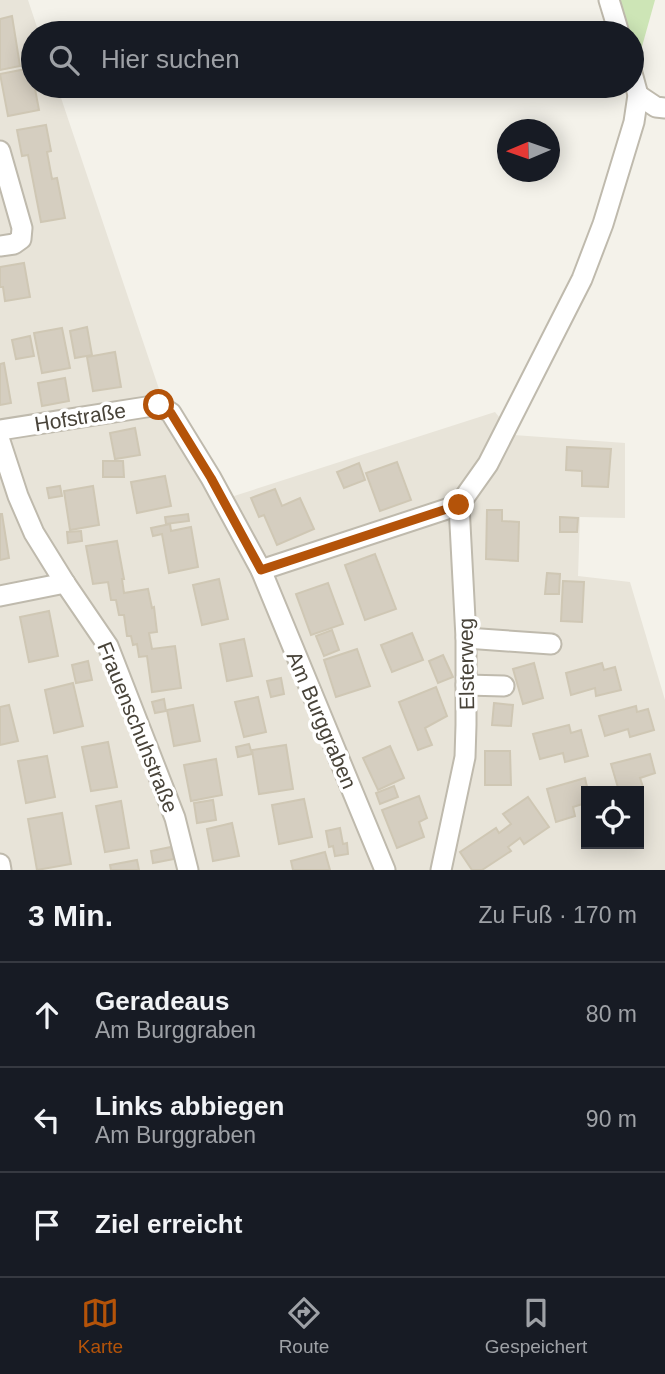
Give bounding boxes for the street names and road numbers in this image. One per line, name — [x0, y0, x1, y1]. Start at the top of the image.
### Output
street label: Hofstraße — [33, 398, 127, 436]
street label: Elsterweg — [454, 618, 478, 710]
street label: Frauenschuhstraße — [93, 638, 183, 816]
street label: Am Burggraben — [283, 648, 361, 792]

